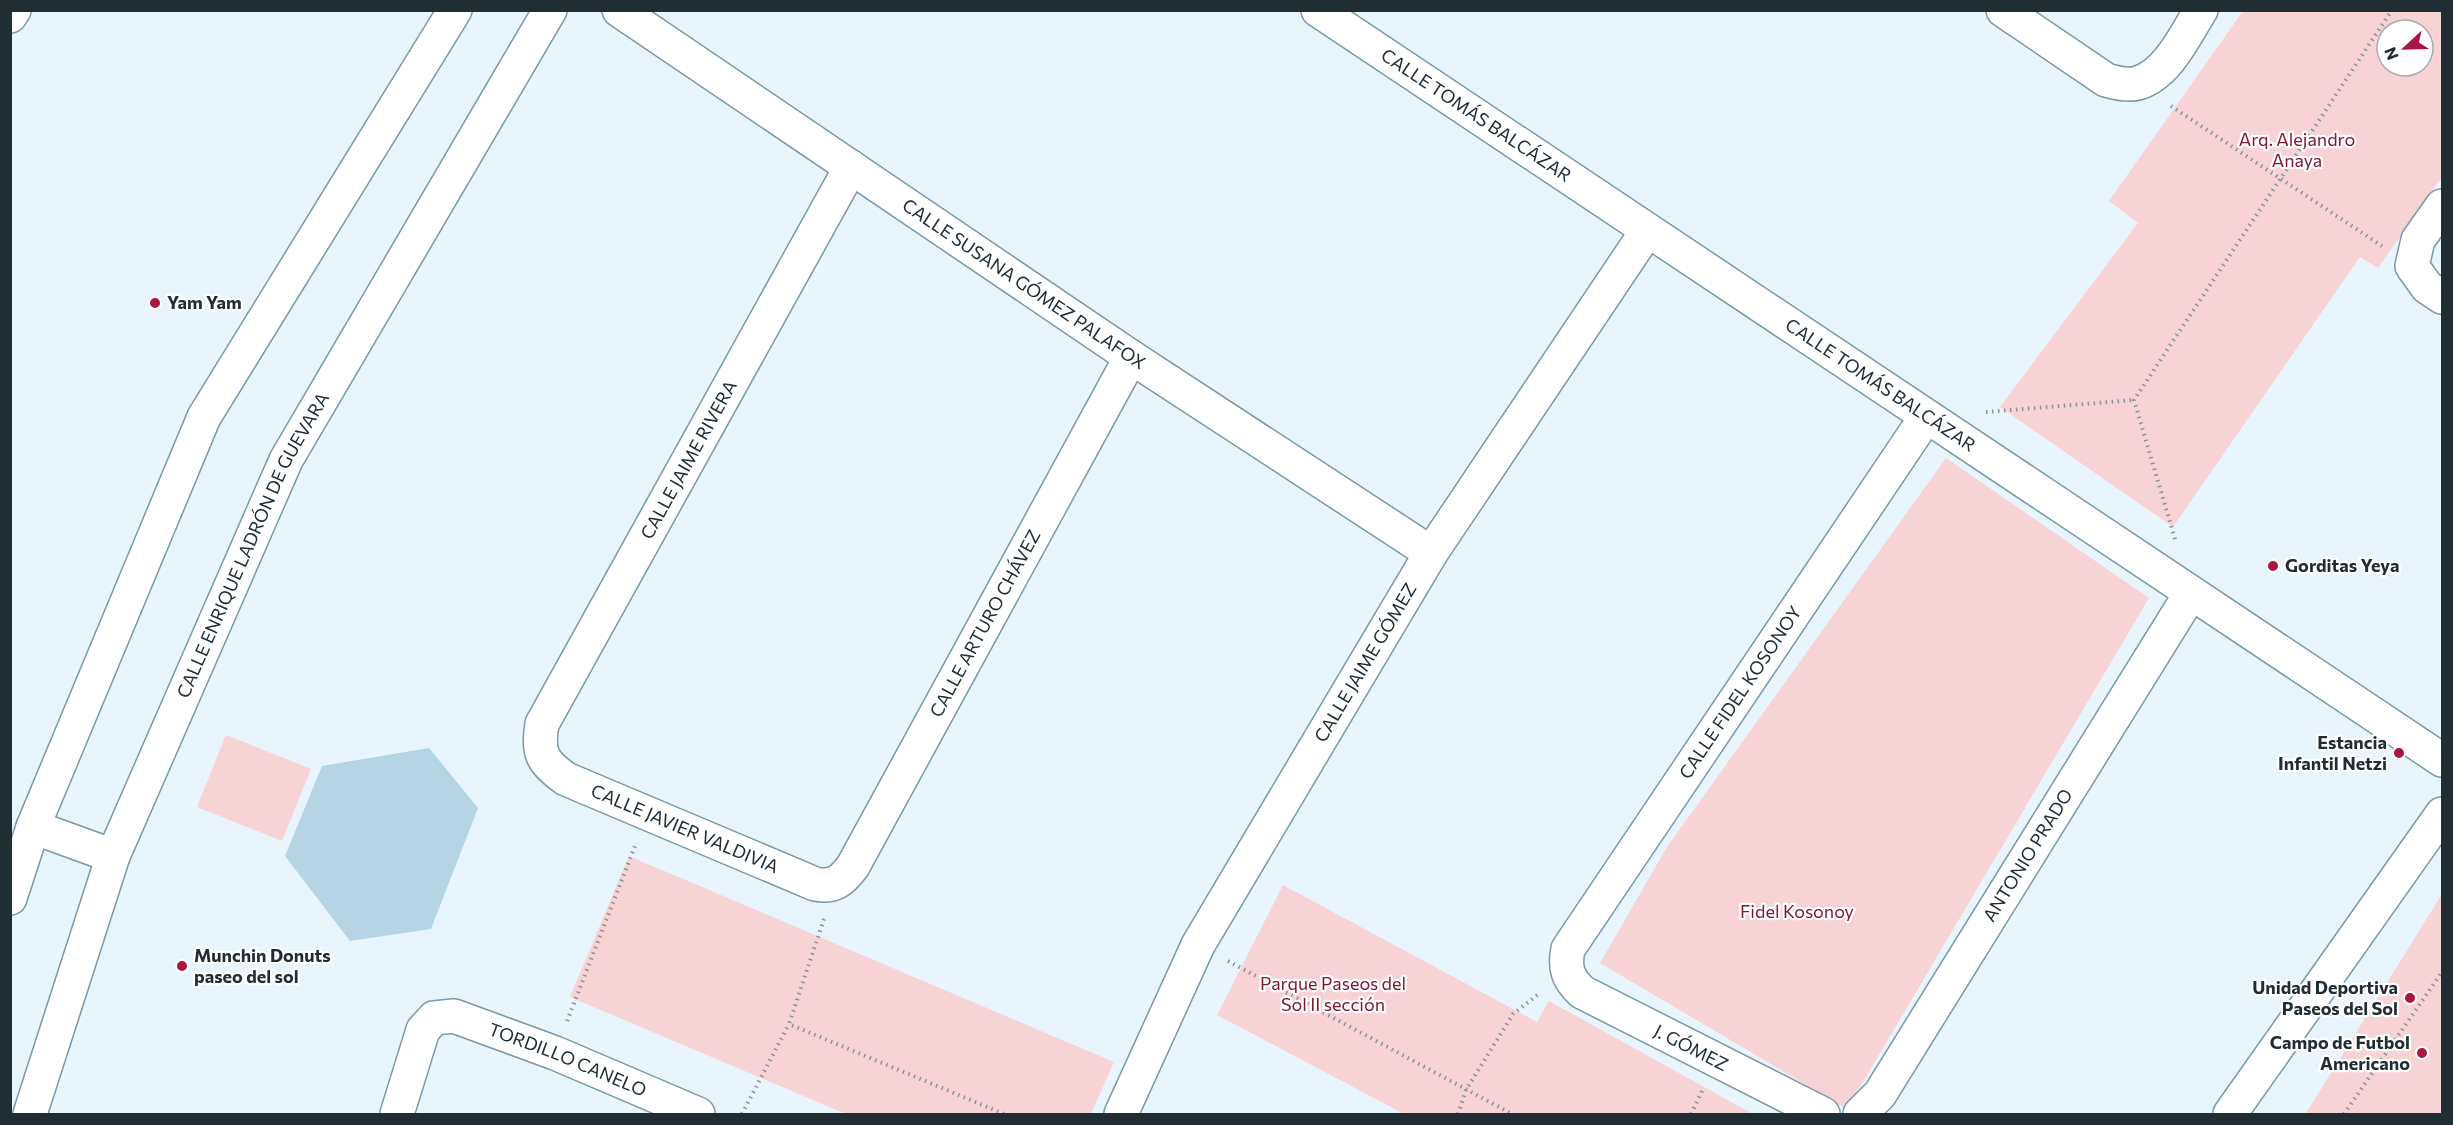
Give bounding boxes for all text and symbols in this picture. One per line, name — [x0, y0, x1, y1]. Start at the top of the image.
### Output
north arrow — [2375, 18, 2435, 78]
street label: CALLE TOMÁS BALCÁZAR — [1377, 43, 1576, 186]
text: N — [2380, 45, 2402, 63]
park label: Arq. Alejandro Anaya — [2239, 128, 2355, 171]
street label: CALLE SUSANA GÓMEZ PALAFOX — [899, 193, 1150, 374]
place label: Yam Yam — [167, 291, 242, 313]
marker: Yam Yam — [148, 296, 162, 310]
street label: CALLE TOMÁS BALCÁZAR — [1782, 313, 1980, 456]
street label: CALLE JAIME RIVERA — [635, 376, 741, 543]
street label: CALLE ENRIQUE LADRÓN DE GUEVARA — [171, 388, 333, 701]
street label: CALLE ARTURO CHÁVEZ — [924, 525, 1045, 721]
place label: Gorditas Yeya — [2285, 554, 2399, 576]
marker: Gorditas Yeya — [2266, 559, 2280, 573]
street label: CALLE JAIME GÓMEZ — [1309, 579, 1421, 746]
street label: CALLE FIDEL KOSONOY — [1674, 601, 1806, 783]
place label: Estancia Infantil Netzi — [2278, 731, 2387, 774]
marker: Estancia Infantil Netzi — [2392, 746, 2406, 760]
street label: CALLE JAVIER VALDIVIA — [588, 779, 782, 877]
street label: ANTONIO PRADO — [1978, 785, 2077, 925]
park label: Fidel Kosonoy — [1740, 900, 1854, 922]
place label: Munchin Donuts paseo del sol — [194, 944, 331, 987]
marker: Munchin Donuts paseo del sol — [175, 959, 189, 973]
park label: Parque Paseos del Sol II sección — [1260, 972, 1406, 1015]
place label: Unidad Deportiva Paseos del Sol — [2252, 976, 2398, 1019]
marker: Unidad Deportiva Paseos del Sol — [2403, 991, 2417, 1005]
street label: TORDILLO CANELO — [486, 1018, 650, 1101]
street label: J. GÓMEZ — [1651, 1019, 1732, 1075]
place label: Campo de Futbol Americano — [2270, 1031, 2410, 1074]
marker: Campo de Futbol Americano — [2415, 1046, 2429, 1060]

